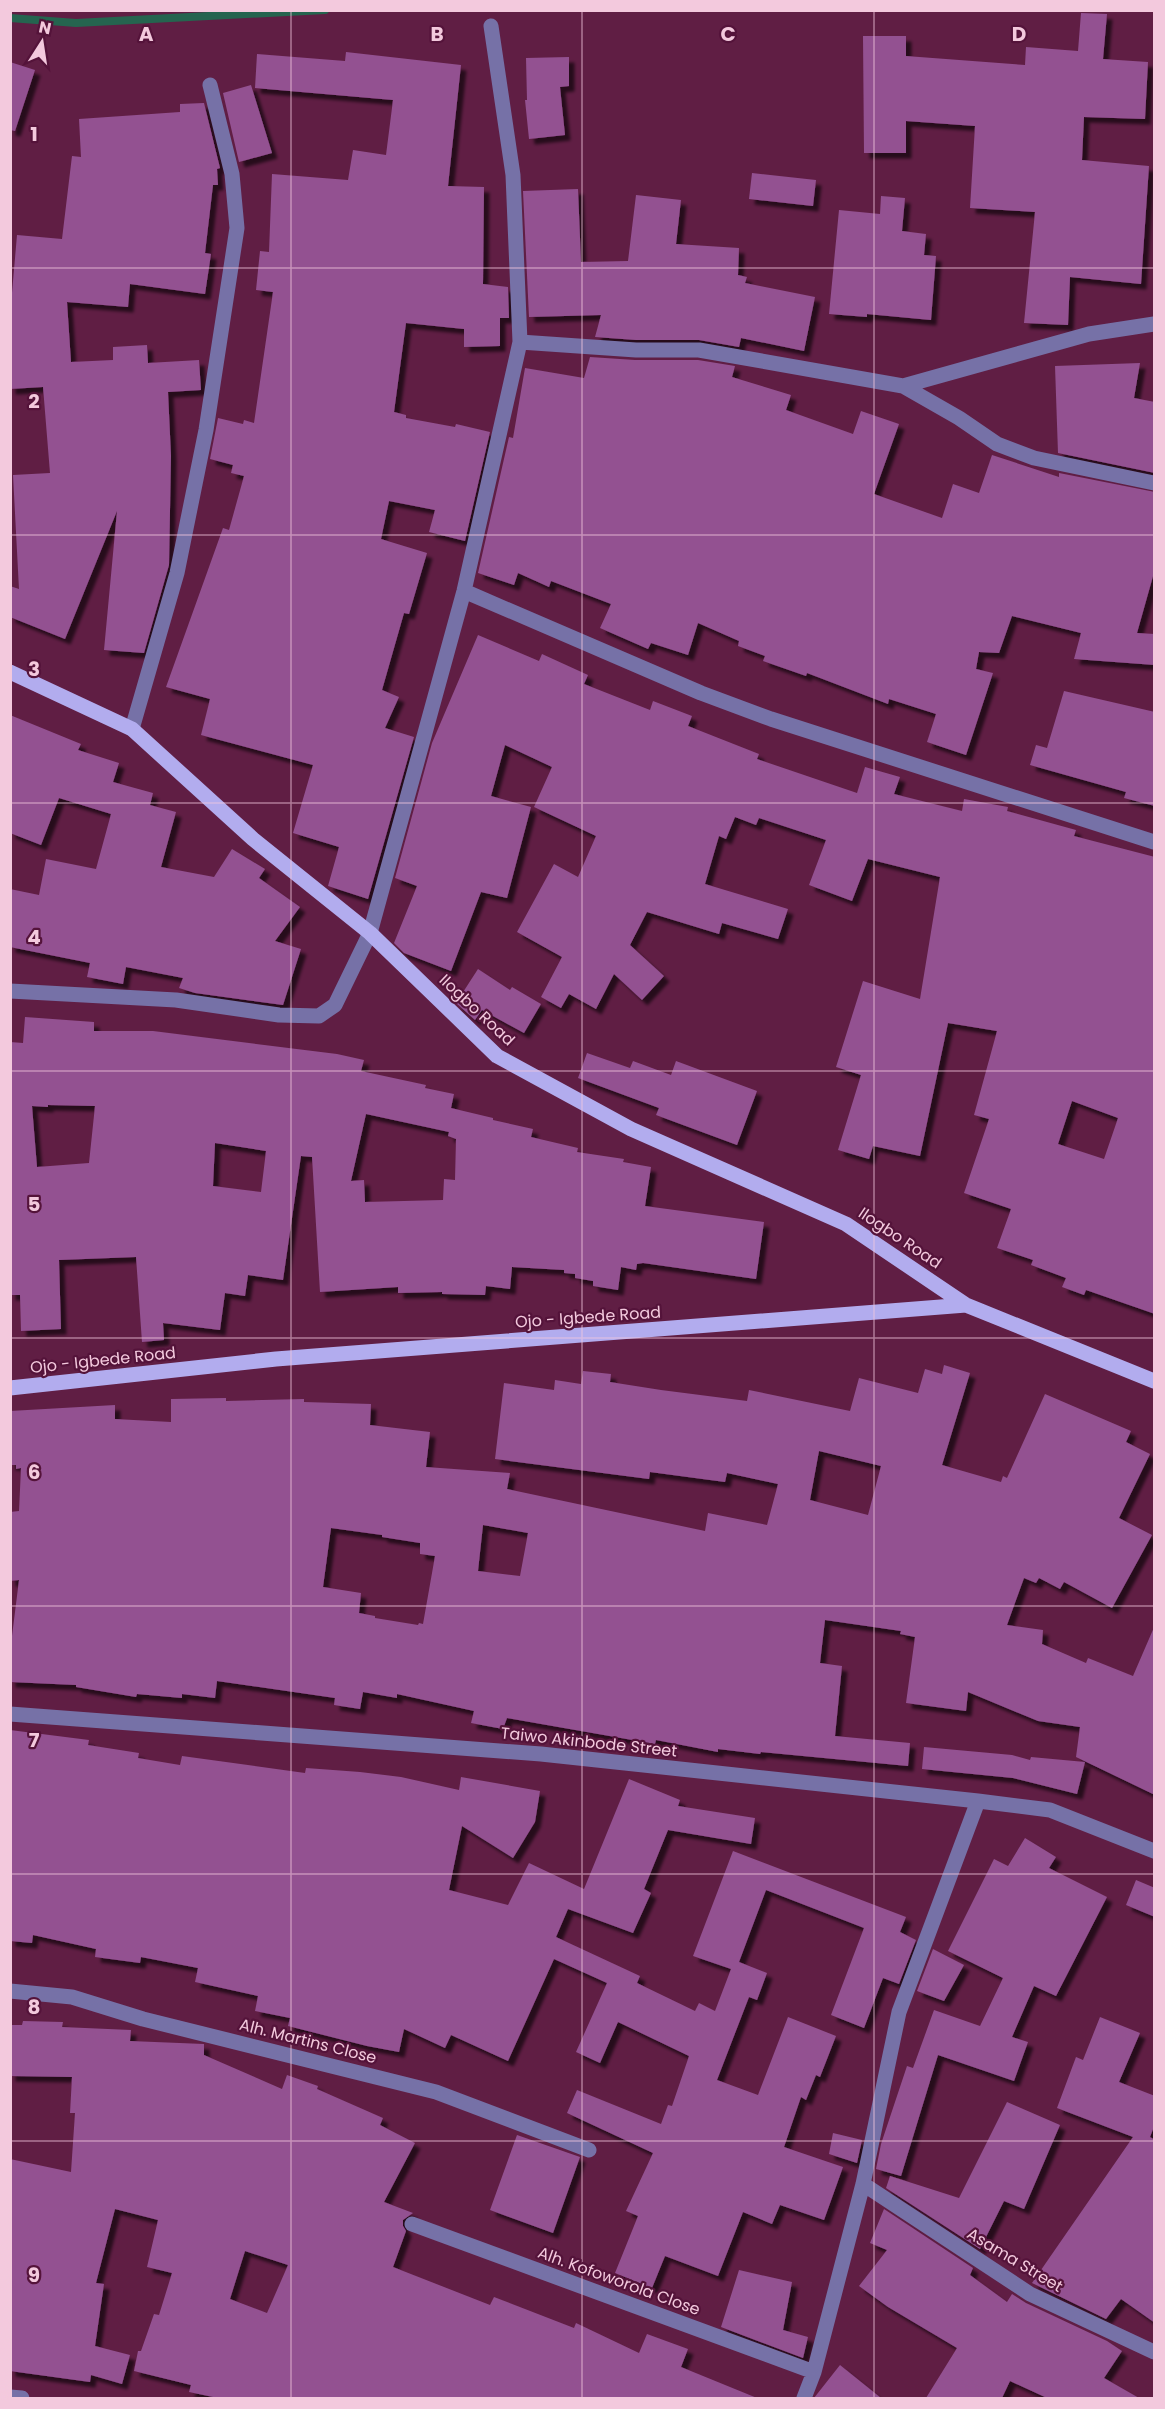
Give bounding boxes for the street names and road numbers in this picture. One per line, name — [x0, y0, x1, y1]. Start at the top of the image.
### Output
street label: Ilogbo Road — [434, 969, 520, 1051]
street label: Ilogbo Road — [854, 1202, 946, 1274]
street label: Ojo - Igbede Road — [514, 1300, 662, 1334]
street label: Ojo - Igbede Road — [29, 1341, 177, 1379]
street label: Taiwo Akinbode Street — [500, 1721, 678, 1763]
street label: Alh. Martins Close — [237, 2013, 379, 2069]
street label: Asama Street — [963, 2222, 1068, 2298]
street label: Alh. Kofoworola Close — [535, 2241, 703, 2321]

